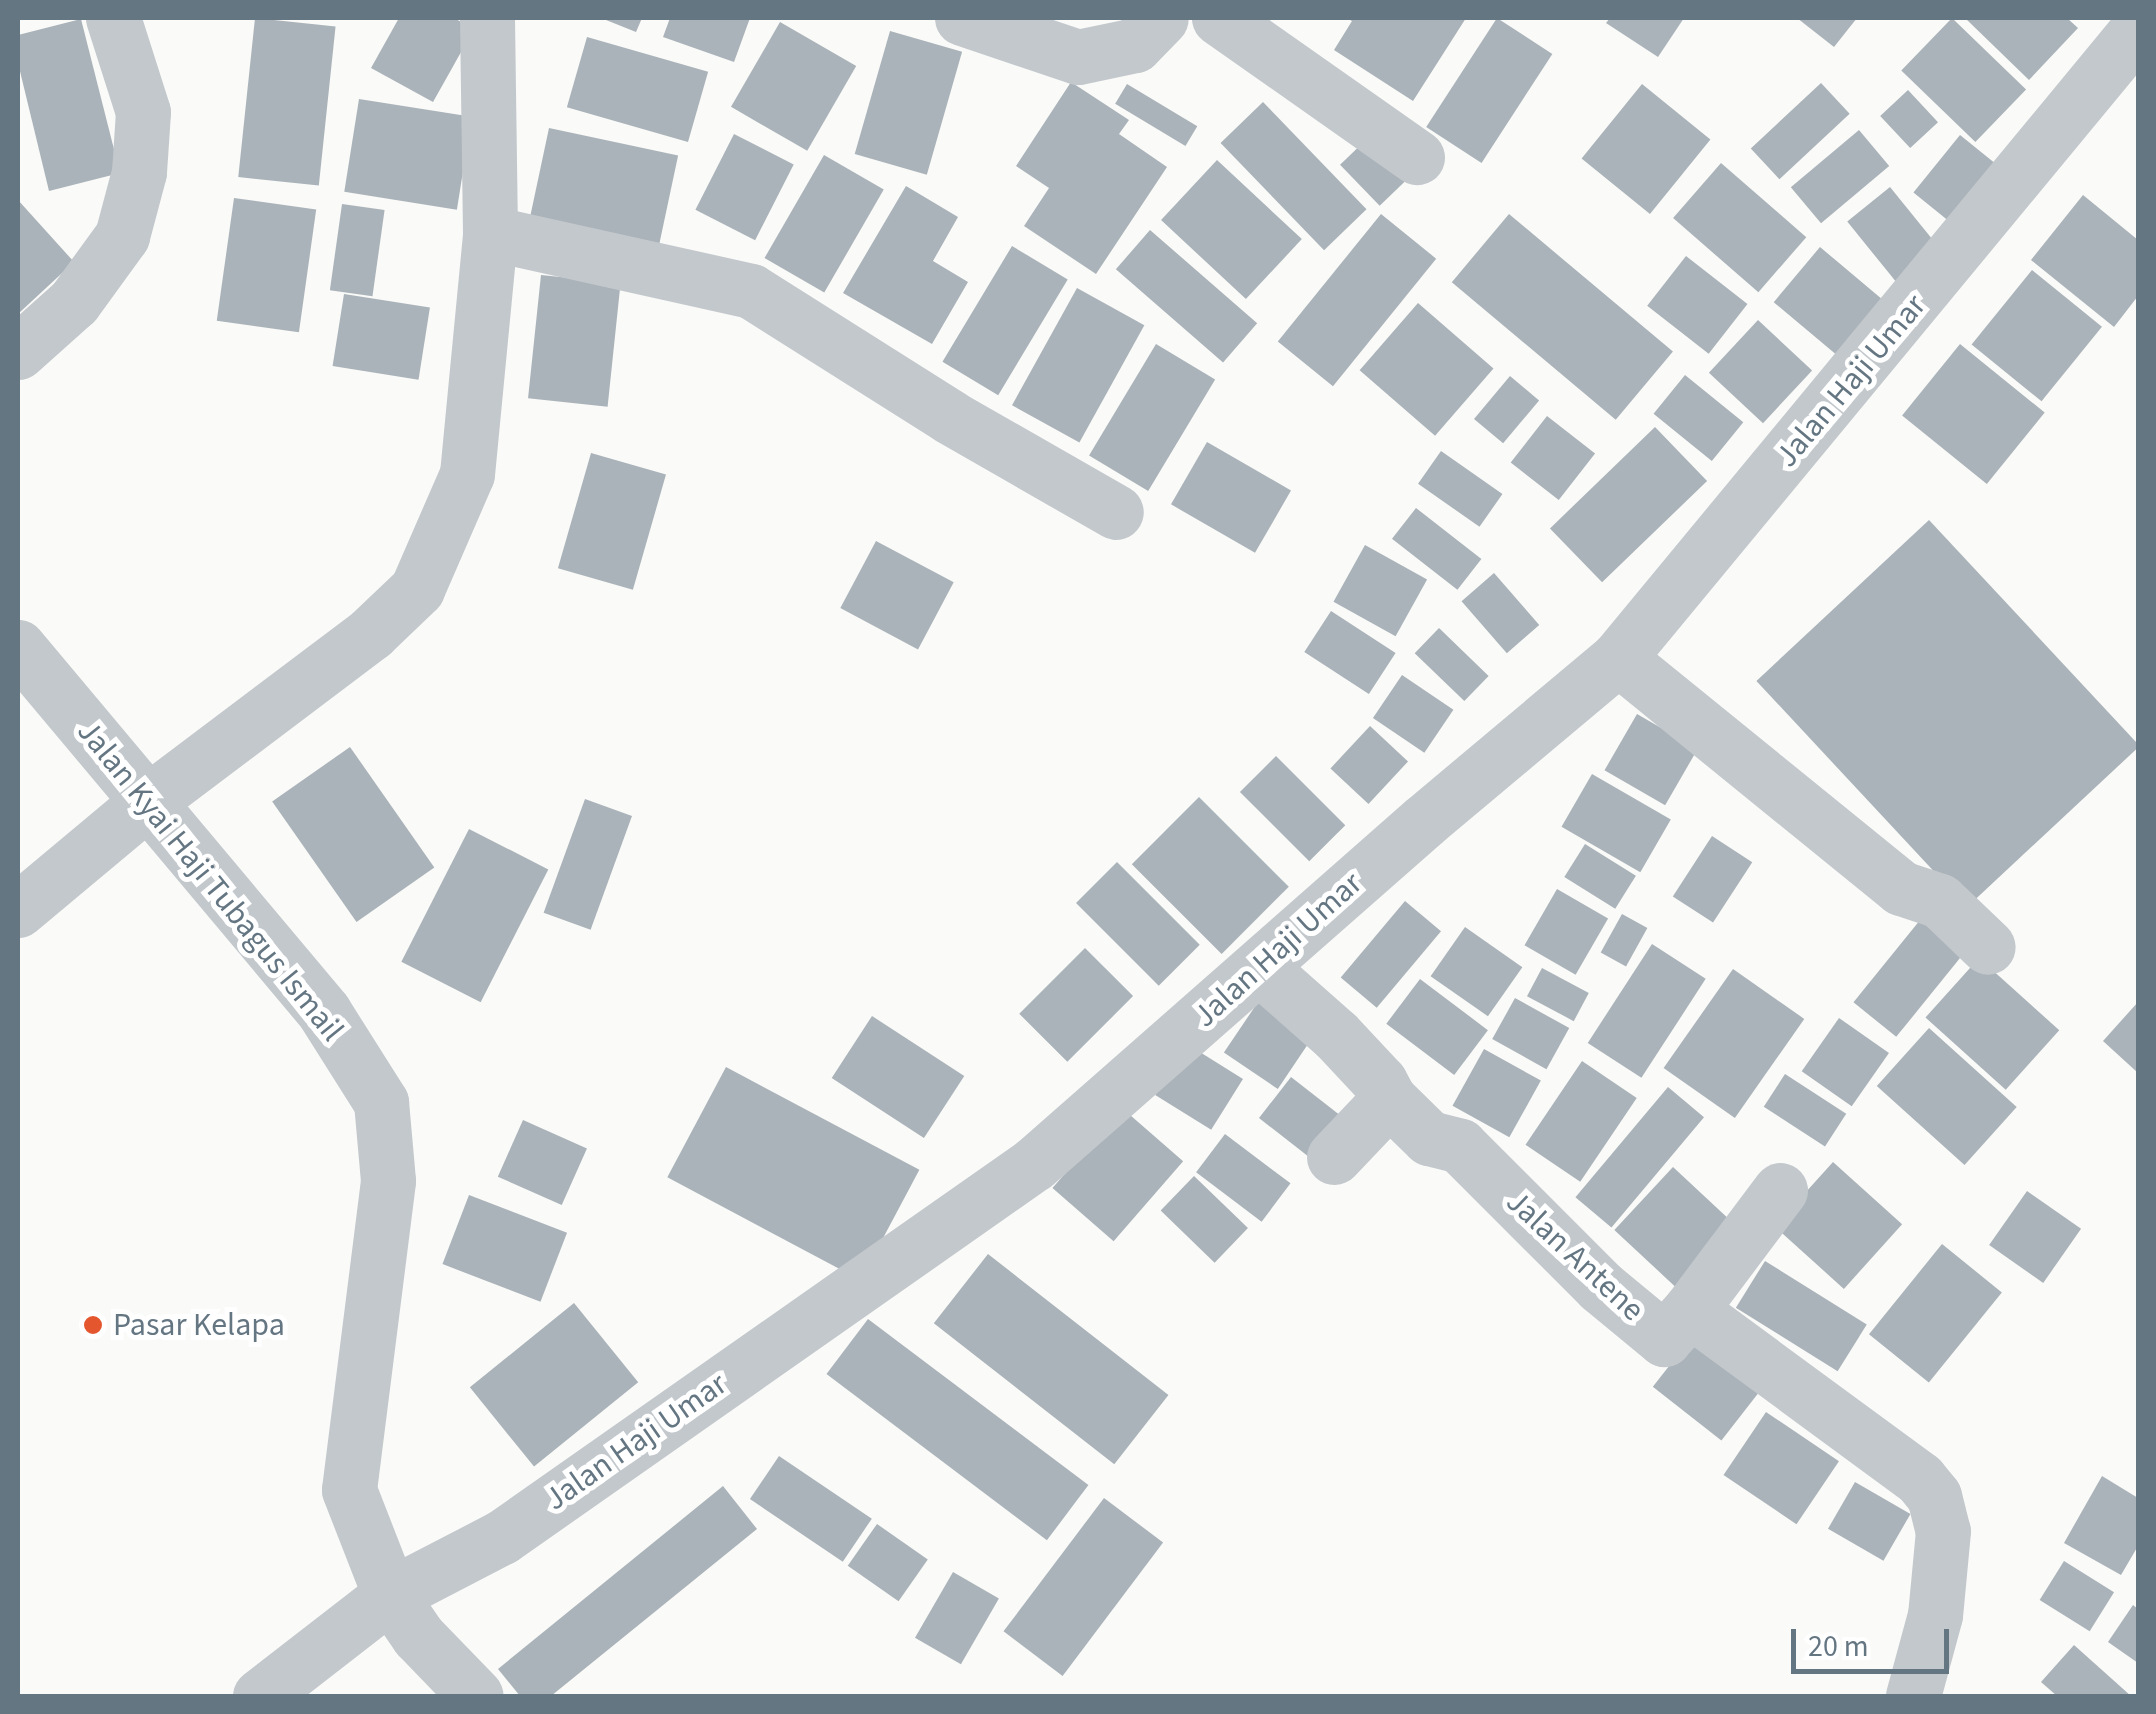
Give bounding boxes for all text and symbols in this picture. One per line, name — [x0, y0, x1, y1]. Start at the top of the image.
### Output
street label: Jalan Haji Umar — [1768, 287, 1934, 475]
street label: Jalan Kyai Haji Tubagus Ismail — [69, 713, 351, 1049]
street label: Jalan Haji Umar — [1186, 864, 1370, 1036]
street label: Jalan Antene — [1498, 1183, 1652, 1329]
place label: Pasar Kelapa — [113, 1306, 285, 1344]
marker: Pasar Kelapa — [82, 1314, 104, 1336]
street label: Jalan Haji Umar — [538, 1365, 734, 1519]
scale bar — [1796, 1609, 1954, 1671]
text: 20 m — [1808, 1625, 1869, 1668]

